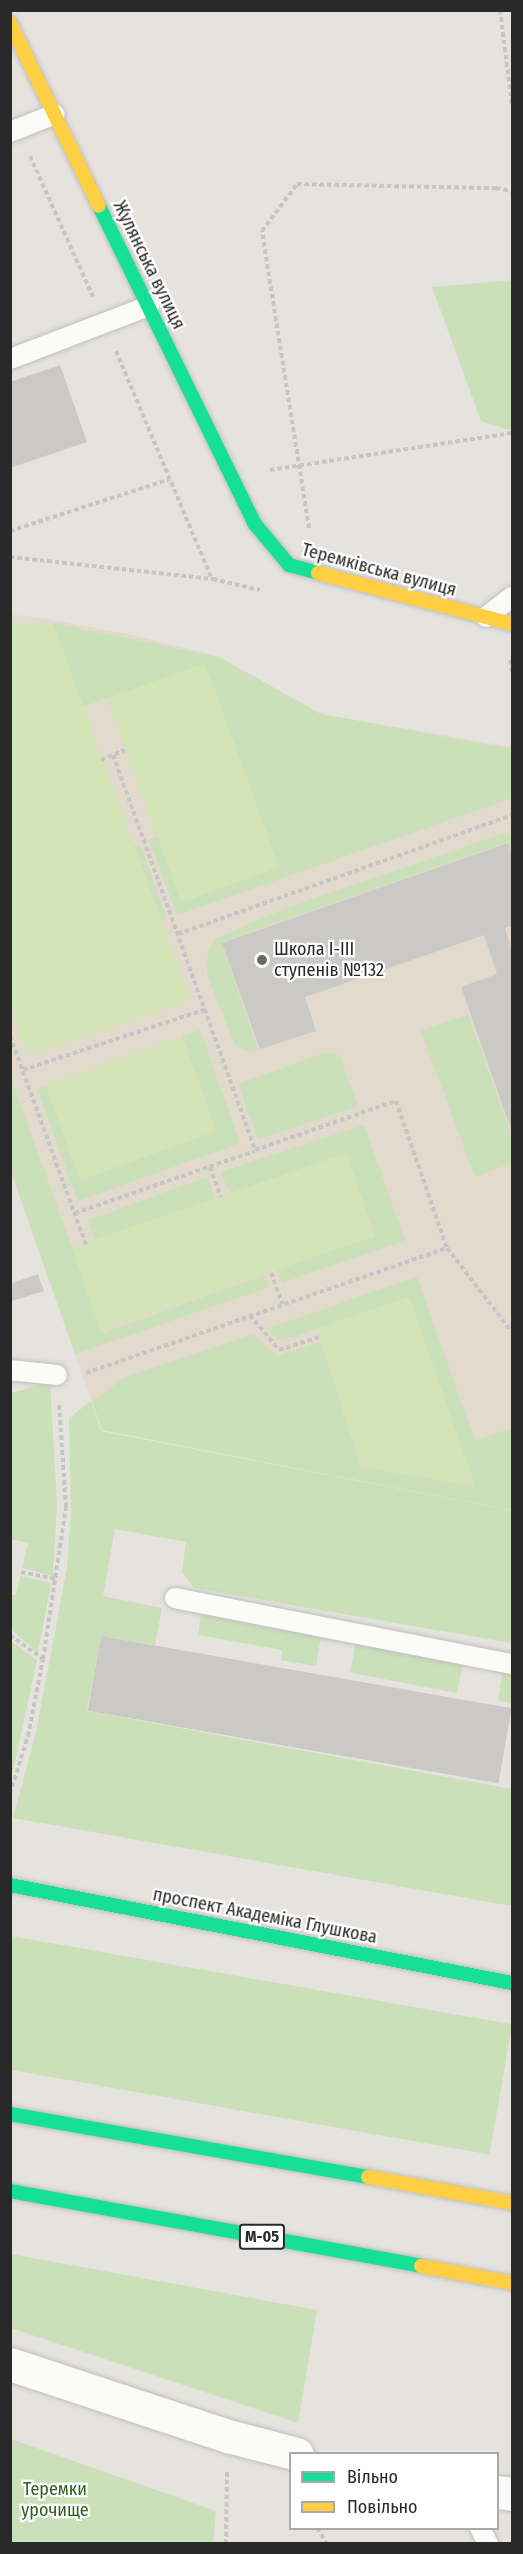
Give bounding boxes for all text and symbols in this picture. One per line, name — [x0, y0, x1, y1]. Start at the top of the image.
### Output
street label: Жулянська вулиця — [109, 197, 189, 333]
street label: Теремківська вулиця — [299, 539, 459, 601]
place label: Школа І-ІІІ ступенів №132 — [274, 939, 384, 982]
marker: Школа І-ІІІ ступенів №132 — [255, 953, 269, 967]
street label: проспект Академіка Глушкова — [151, 1884, 379, 1948]
road number: М-05 — [238, 2224, 286, 2250]
legend — [289, 2452, 499, 2530]
text: Вільно — [347, 2466, 398, 2488]
park label: Теремки урочище — [21, 2479, 89, 2522]
text: Повільно — [347, 2496, 418, 2518]

